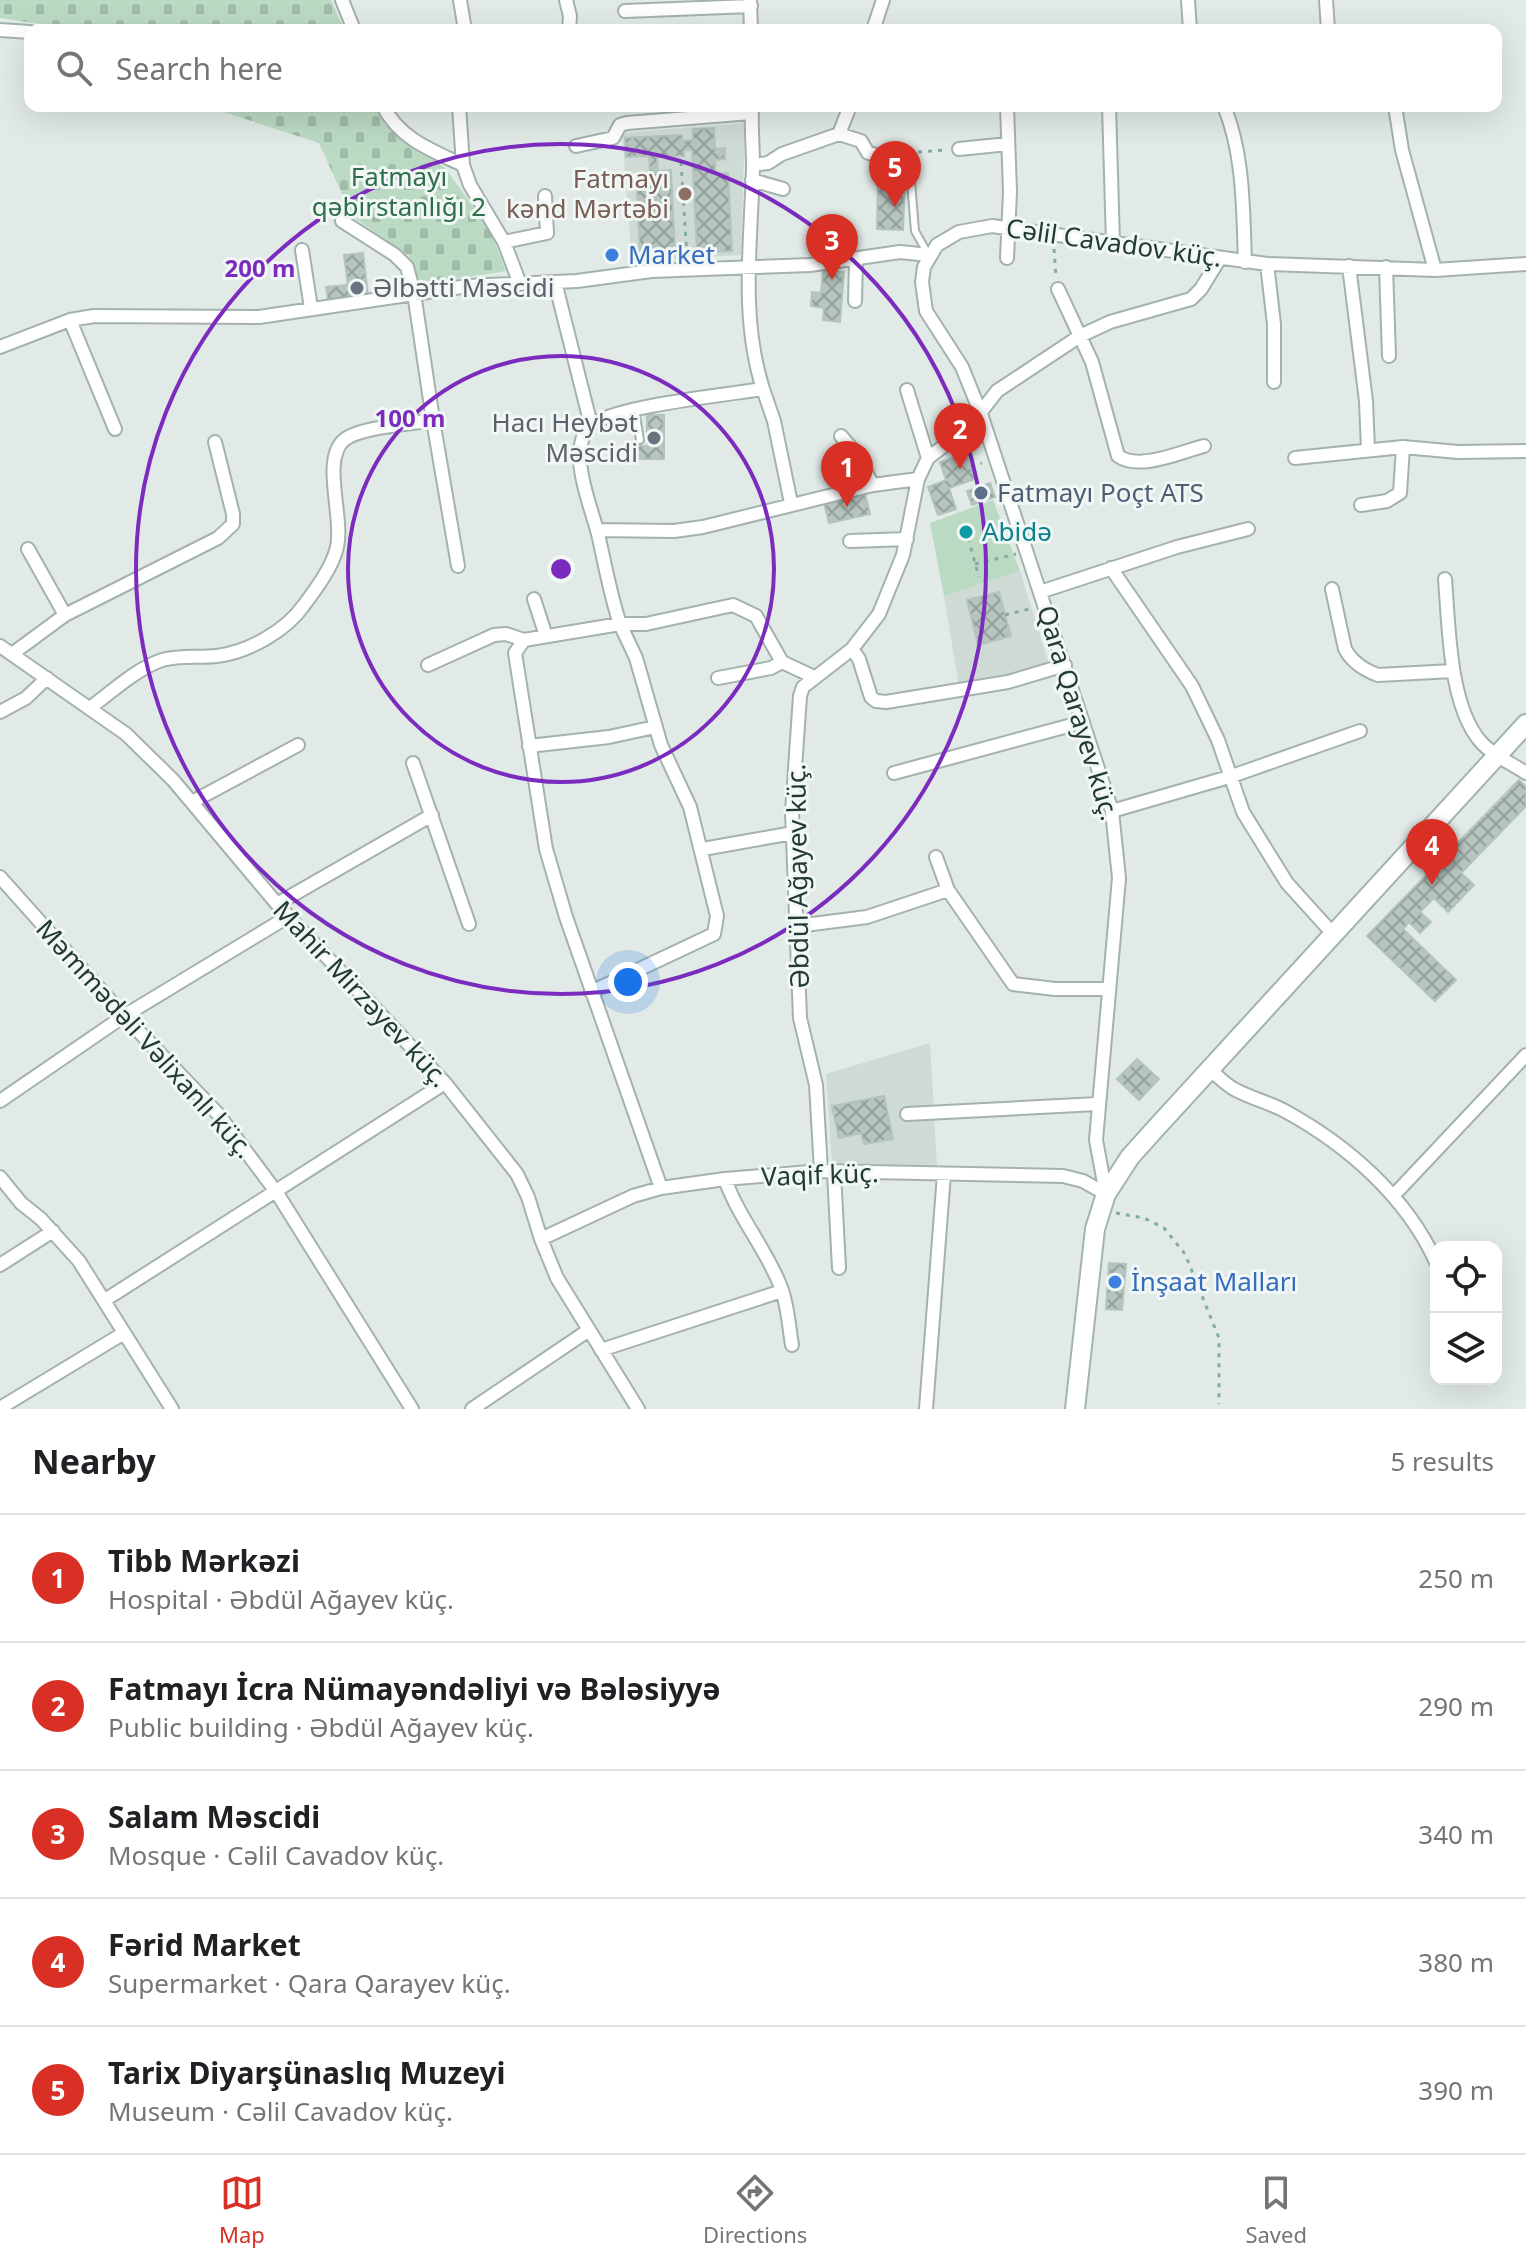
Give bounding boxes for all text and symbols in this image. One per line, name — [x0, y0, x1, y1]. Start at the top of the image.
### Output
search box — [24, 24, 1502, 112]
icon: search — [52, 46, 96, 90]
text: Search here — [116, 48, 283, 89]
pin: 5 — [869, 141, 921, 207]
park label: Fatmayı qəbirstanlığı 2 — [312, 158, 486, 224]
place label: Fatmayı kənd Mərtəbi — [506, 160, 669, 226]
marker: Fatmayı kənd Mərtəbi — [676, 185, 694, 203]
street label: Cəlil Cavadov küç. — [1004, 209, 1224, 275]
pin: 3 — [806, 214, 858, 280]
place label: Market — [628, 236, 715, 272]
marker: Market — [603, 246, 621, 264]
text: 200 m — [225, 251, 295, 284]
place label: Əlbətti Məscidi — [373, 269, 554, 305]
marker: Əlbətti Məscidi — [348, 279, 366, 297]
text: 100 m — [375, 401, 445, 434]
pin: 2 — [934, 403, 986, 469]
place label: Hacı Heybət Məscidi — [491, 404, 638, 470]
marker: Hacı Heybət Məscidi — [645, 429, 663, 447]
pin: 1 — [821, 441, 873, 507]
place label: Fatmayı Poçt ATS — [997, 474, 1204, 510]
marker: Fatmayı Poçt ATS — [972, 484, 990, 502]
place label: Abidə — [982, 513, 1052, 549]
marker: Abidə — [957, 523, 975, 541]
centre of rings — [547, 555, 575, 583]
street label: Qara Qarayev küç. — [1029, 601, 1129, 825]
street label: Əbdül Ağayev küç. — [777, 763, 817, 989]
pin: 4 — [1406, 819, 1458, 885]
street label: Mahir Mirzəyev küç. — [266, 892, 458, 1095]
street label: Məmmədəli Vəlixanlı küç. — [29, 911, 263, 1166]
your location — [608, 962, 648, 1002]
street label: Vaqif küç. — [761, 1154, 879, 1194]
map controls — [1430, 1241, 1502, 1385]
button: locate — [1430, 1241, 1502, 1313]
place label: İnşaat Malları — [1131, 1263, 1297, 1299]
marker: İnşaat Malları — [1106, 1273, 1124, 1291]
button: layers — [1430, 1313, 1502, 1385]
text: Nearby — [32, 1438, 156, 1484]
text: 5 results — [1390, 1443, 1494, 1479]
text: Tibb Mərkəzi — [108, 1540, 300, 1581]
text: 1 — [51, 1560, 65, 1596]
text: 250 m — [1418, 1560, 1494, 1596]
text: Hospital · Əbdül Ağayev küç. — [108, 1581, 454, 1617]
text: Fatmayı İcra Nümayəndəliyi və Bələsiyyə — [108, 1668, 720, 1709]
text: 2 — [51, 1688, 65, 1724]
text: 290 m — [1418, 1688, 1494, 1724]
text: Public building · Əbdül Ağayev küç. — [108, 1709, 534, 1745]
text: Salam Məscidi — [108, 1796, 320, 1837]
text: 3 — [51, 1816, 65, 1852]
text: 340 m — [1418, 1816, 1494, 1852]
text: Mosque · Cəlil Cavadov küç. — [108, 1837, 444, 1873]
text: Fərid Market — [108, 1924, 301, 1965]
text: 4 — [51, 1944, 65, 1980]
text: 380 m — [1418, 1944, 1494, 1980]
text: Supermarket · Qara Qarayev küç. — [108, 1965, 511, 2001]
text: Tarix Diyarşünaslıq Muzeyi — [108, 2052, 506, 2093]
text: 5 — [51, 2072, 65, 2108]
text: 390 m — [1418, 2072, 1494, 2108]
text: Museum · Cəlil Cavadov küç. — [108, 2093, 453, 2129]
tab: Map — [219, 2171, 265, 2249]
tab: Directions — [703, 2171, 807, 2249]
tab: Saved — [1245, 2171, 1307, 2249]

